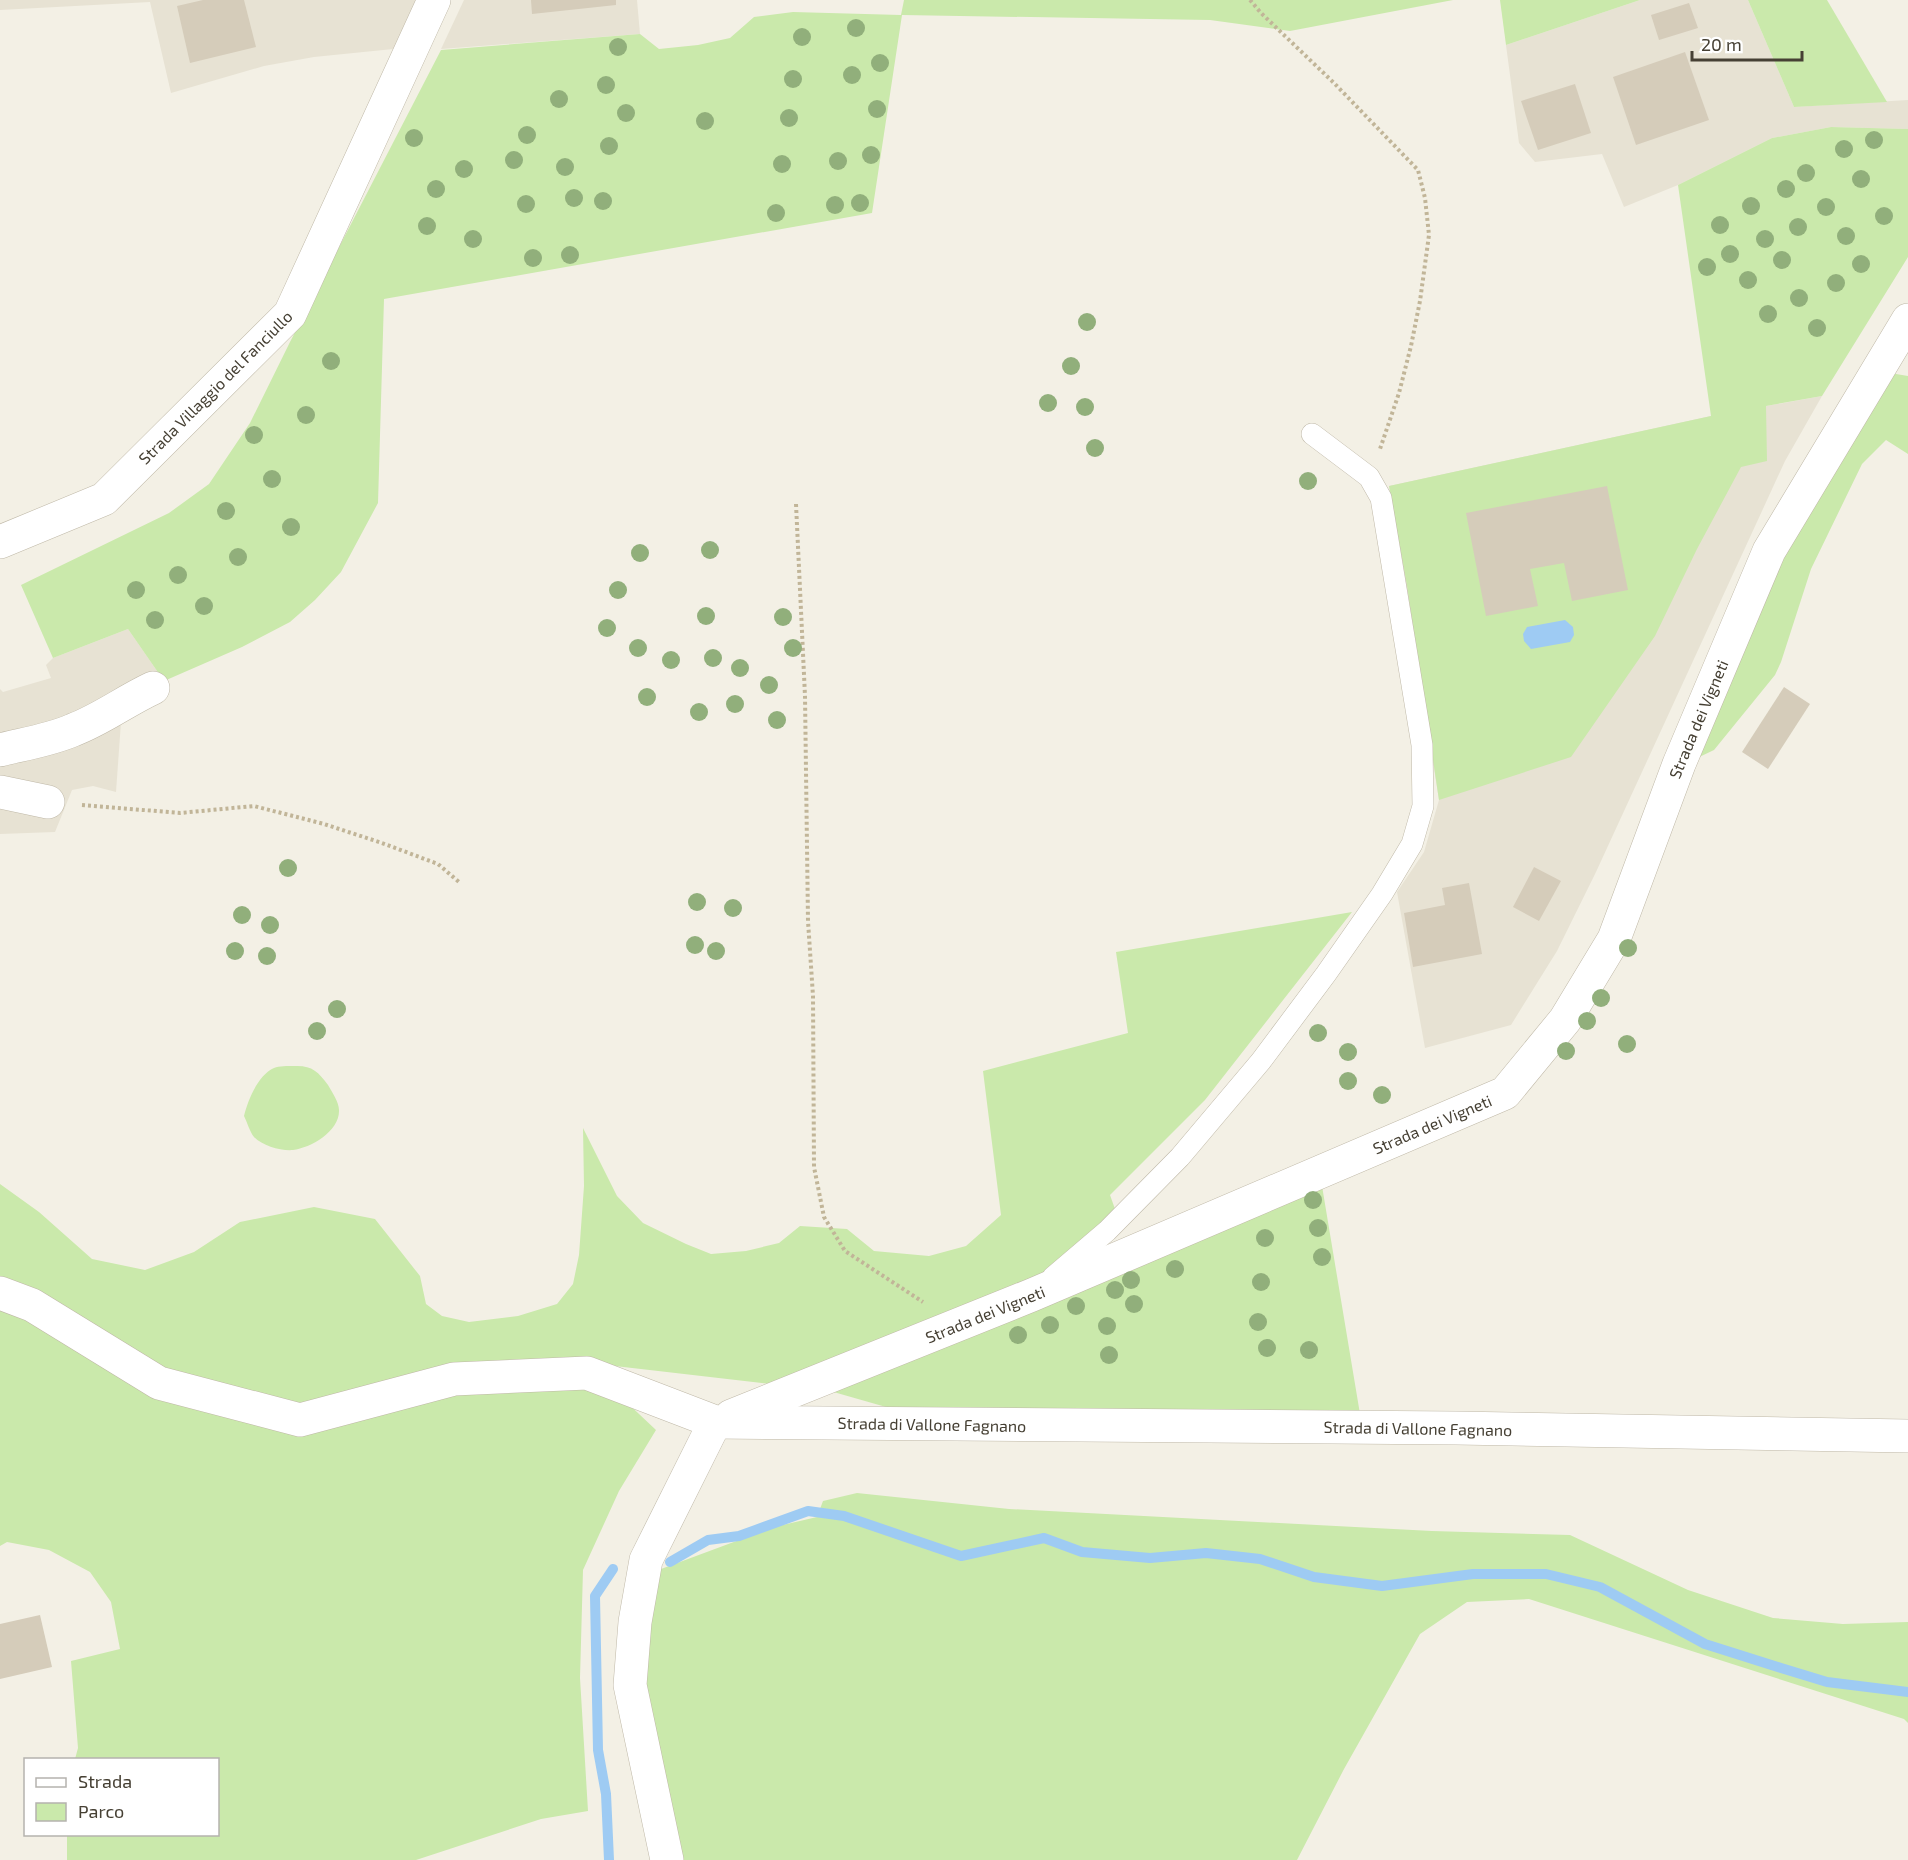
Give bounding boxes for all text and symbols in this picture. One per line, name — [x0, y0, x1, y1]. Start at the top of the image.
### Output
scale bar — [1692, 24, 1802, 62]
text: 20 m — [1701, 33, 1742, 55]
street label: Strada Villaggio del Fanciullo — [134, 306, 296, 468]
street label: Strada dei Vigneti — [1664, 657, 1732, 781]
street label: Strada dei Vigneti — [1370, 1090, 1494, 1158]
street label: Strada dei Vigneti — [922, 1281, 1048, 1347]
street label: Strada di Vallone Fagnano — [838, 1413, 1026, 1435]
street label: Strada di Vallone Fagnano — [1324, 1417, 1512, 1439]
legend — [24, 1758, 219, 1836]
text: Strada — [78, 1770, 132, 1792]
text: Parco — [78, 1800, 124, 1822]

